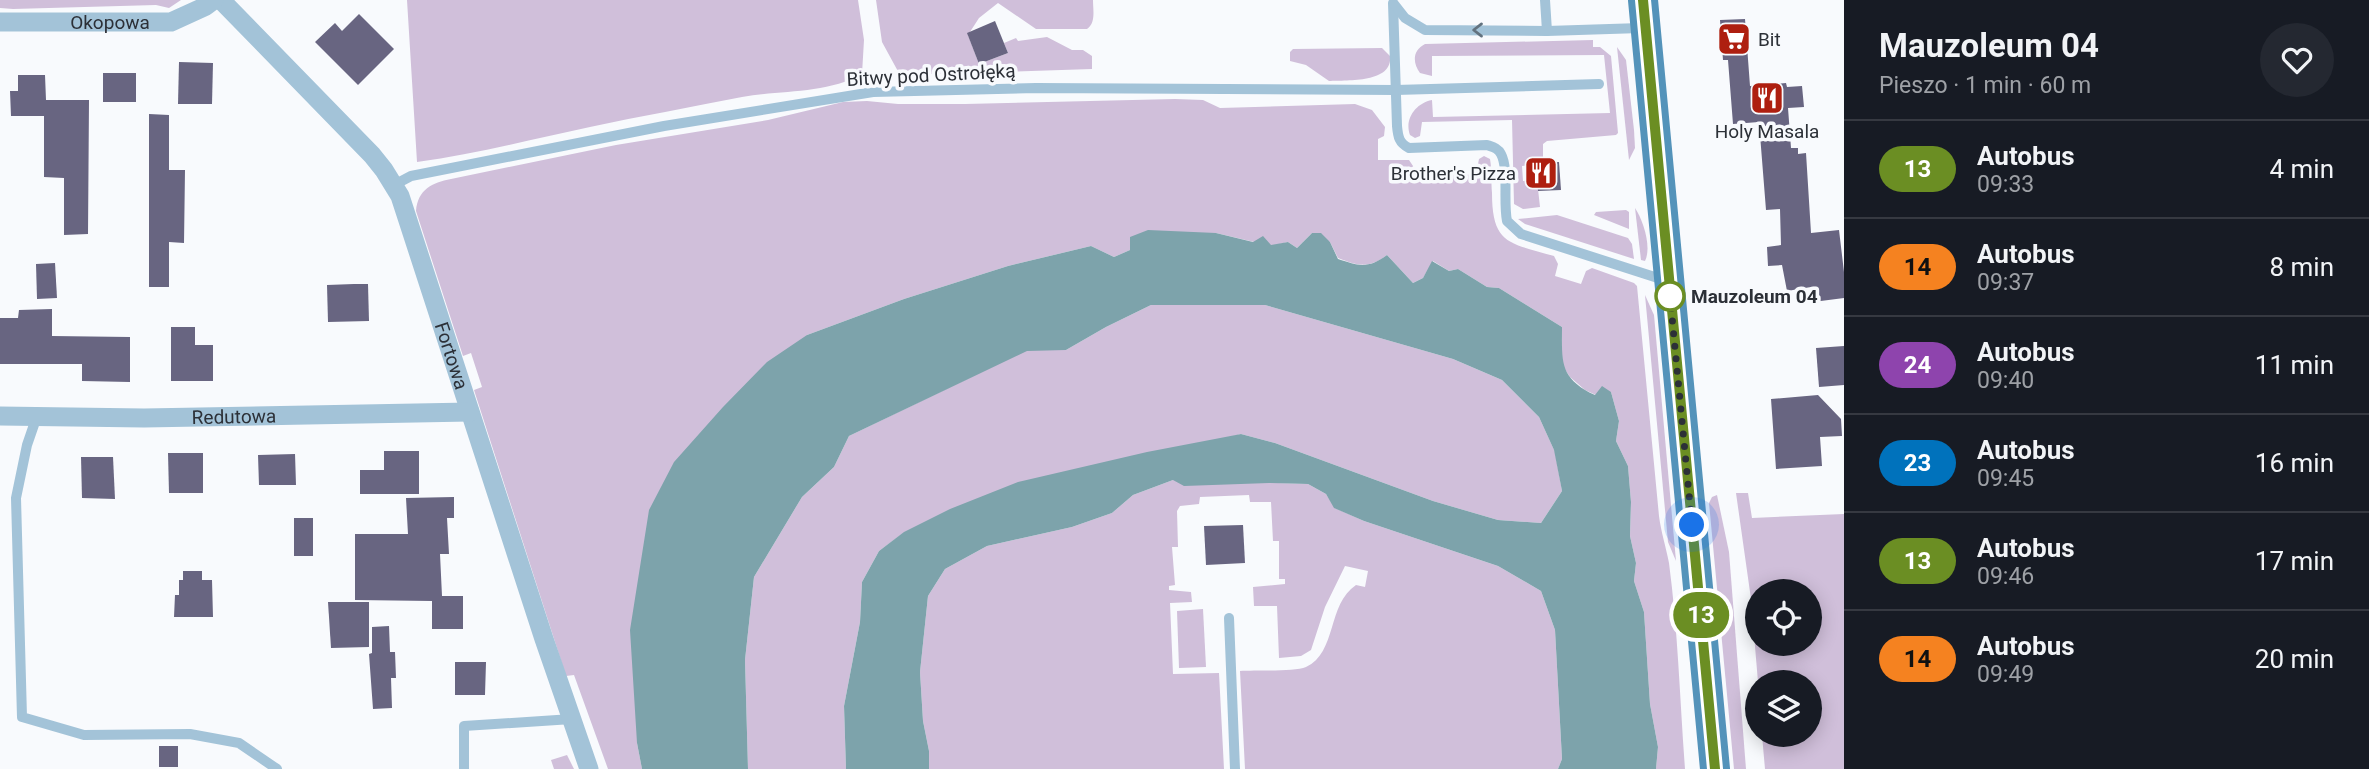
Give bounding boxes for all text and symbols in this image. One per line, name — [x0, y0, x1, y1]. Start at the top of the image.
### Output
street label: Okopowa — [70, 11, 150, 34]
supermarket icon: Bit — [1715, 20, 1753, 58]
one-way arrow — [1473, 22, 1483, 38]
button: heart — [2260, 23, 2334, 97]
text: Mauzoleum 04 — [1879, 26, 2099, 65]
place label: Bit — [1758, 28, 1781, 51]
street label: Bitwy pod Ostrołęką — [846, 59, 1016, 91]
text: Pieszo · 1 min · 60 m — [1879, 72, 2091, 99]
restaurant icon: Holy Masala — [1748, 79, 1786, 117]
place label: Holy Masala — [1715, 120, 1819, 143]
text: Autobus — [1977, 141, 2075, 171]
restaurant icon: Brother's Pizza — [1522, 154, 1560, 192]
text: 4 min — [2269, 154, 2334, 184]
text: 13 — [1904, 155, 1931, 183]
place label: Brother's Pizza — [1391, 162, 1516, 185]
text: 09:33 — [1977, 171, 2034, 198]
text: Autobus — [1977, 239, 2075, 269]
text: 8 min — [2269, 252, 2334, 282]
text: 14 — [1904, 253, 1931, 281]
text: 09:37 — [1977, 269, 2034, 296]
marker: Mauzoleum 04 — [1655, 281, 1685, 311]
place label: Mauzoleum 04 — [1691, 285, 1818, 308]
street label: Fortowa — [430, 319, 474, 392]
text: Autobus — [1977, 337, 2075, 367]
text: 11 min — [2255, 350, 2334, 380]
text: 24 — [1904, 351, 1931, 379]
text: 09:40 — [1977, 367, 2034, 394]
street label: Redutowa — [192, 404, 276, 429]
text: Autobus — [1977, 435, 2075, 465]
text: 16 min — [2255, 448, 2334, 478]
text: 23 — [1904, 449, 1931, 477]
text: 09:45 — [1977, 465, 2034, 492]
your location — [1674, 507, 1709, 542]
text: Autobus — [1977, 533, 2075, 563]
text: 17 min — [2255, 546, 2334, 576]
text: 13 — [1904, 547, 1931, 575]
text: 09:46 — [1977, 563, 2034, 590]
map controls — [1745, 579, 1822, 747]
button: locate — [1745, 579, 1822, 656]
line badge: 13 — [1670, 592, 1732, 638]
text: 13 — [1687, 601, 1715, 629]
text: Autobus — [1977, 631, 2075, 661]
text: 20 min — [2255, 644, 2334, 674]
text: 14 — [1904, 645, 1931, 673]
text: 09:49 — [1977, 661, 2034, 688]
button: layers — [1745, 670, 1822, 747]

